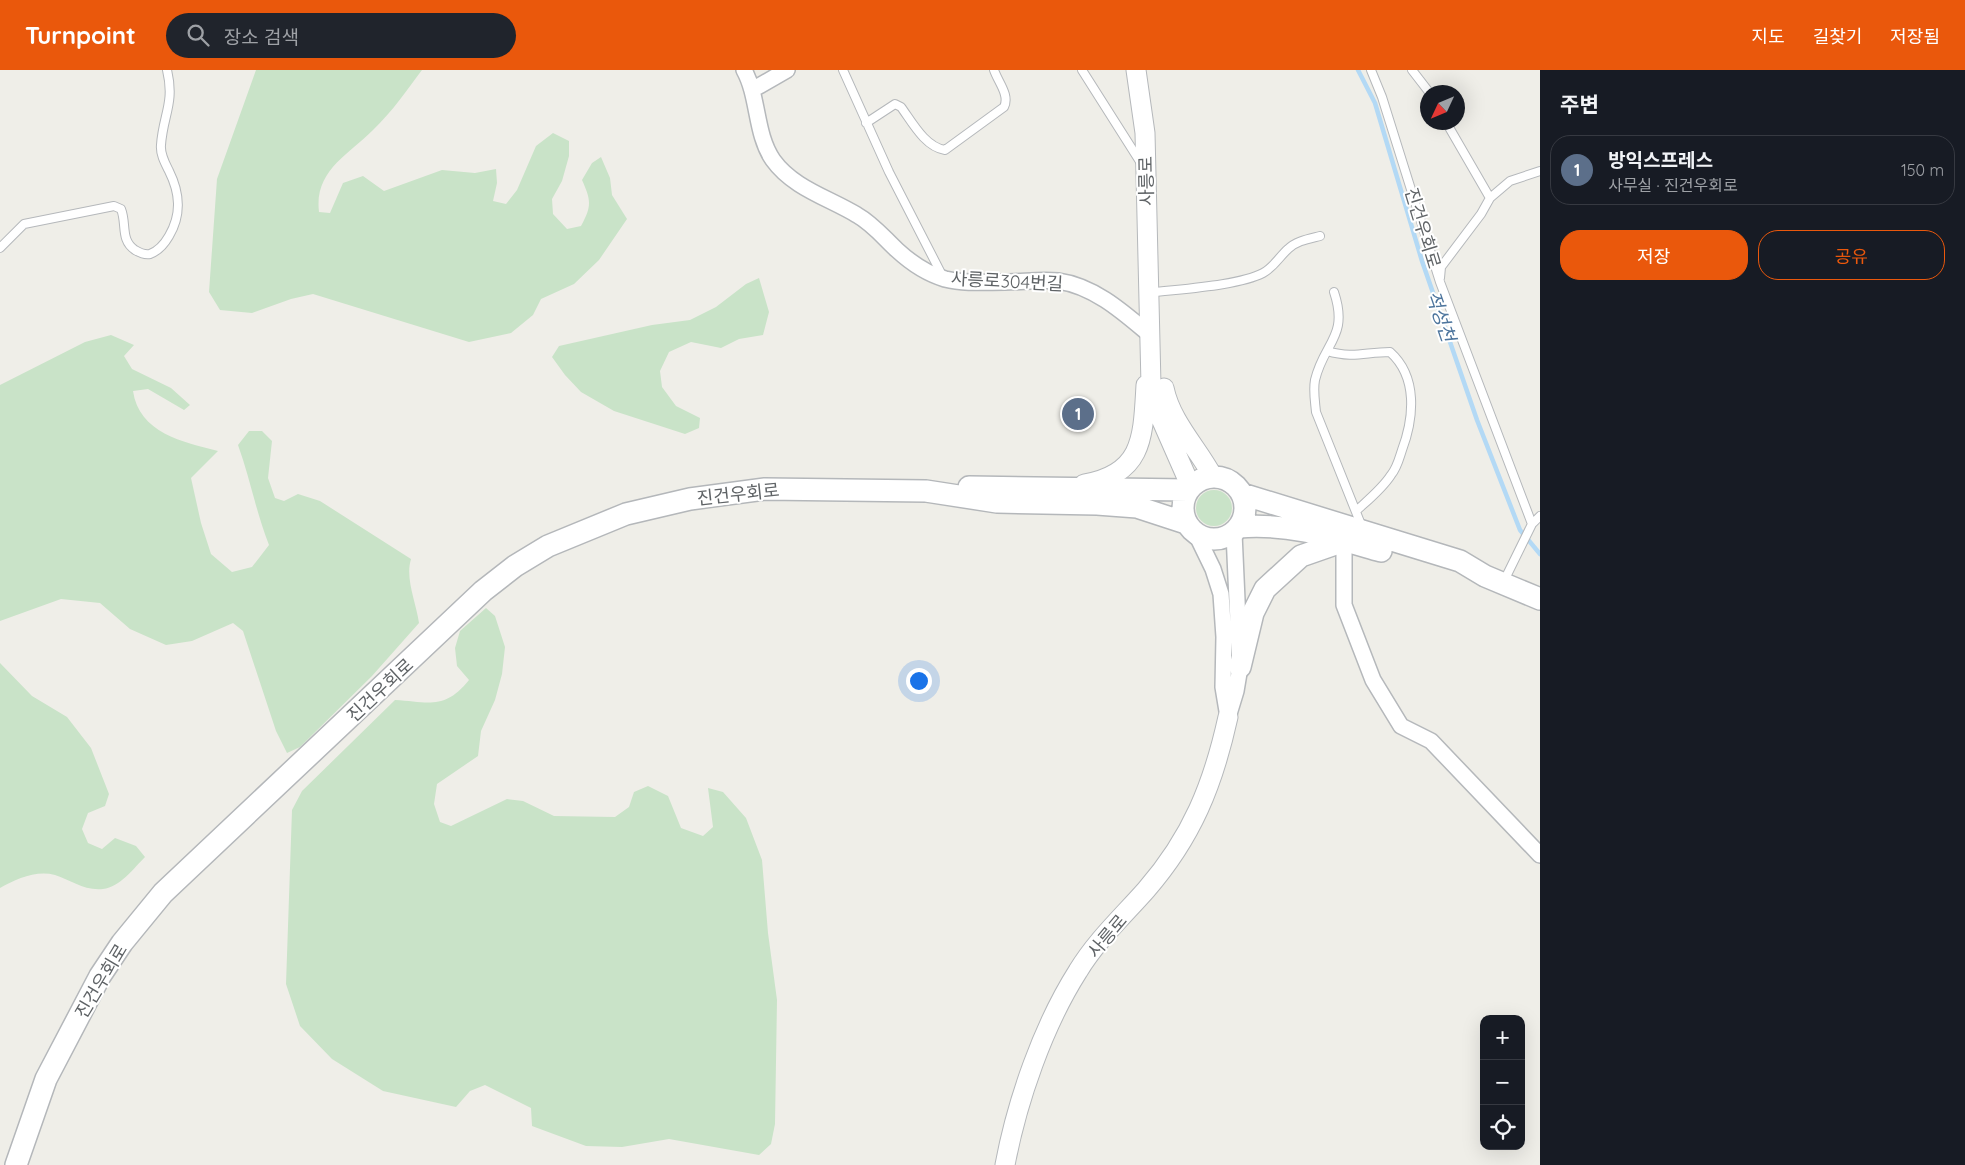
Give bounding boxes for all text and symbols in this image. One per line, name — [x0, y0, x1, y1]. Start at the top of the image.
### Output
search box — [166, 13, 516, 58]
text: Turnpoint — [25, 20, 136, 50]
icon: search — [184, 21, 212, 49]
text: 장소 검색 — [224, 25, 299, 49]
text: 지도 — [1752, 25, 1785, 48]
text: 길찾기 — [1813, 25, 1862, 48]
text: 저장됨 — [1890, 25, 1940, 48]
north arrow — [1420, 85, 1465, 130]
text: 주변 — [1560, 91, 1599, 117]
text: 방익스프레스 — [1608, 148, 1713, 172]
street label: 사릉로 — [1134, 156, 1158, 206]
text: 1 — [1574, 160, 1580, 180]
text: 150 m — [1901, 160, 1944, 180]
text: 사무실 · 진건우회로 — [1608, 175, 1738, 195]
street label: 진건우회로 — [1400, 185, 1446, 271]
button: 저장 — [1560, 230, 1748, 280]
button: 공유 — [1758, 230, 1945, 280]
street label: 사릉로304번길 — [950, 267, 1064, 295]
water label: 적성천 — [1421, 287, 1461, 346]
pin: 1 — [1062, 395, 1094, 433]
street label: 진건우회로 — [696, 478, 780, 510]
street label: 진건우회로 — [342, 653, 418, 727]
your location — [906, 668, 932, 694]
street label: 사릉로 — [1082, 910, 1132, 962]
street label: 진건우회로 — [70, 940, 132, 1022]
map controls — [1480, 1015, 1525, 1150]
button: + — [1480, 1015, 1525, 1060]
button: − — [1480, 1060, 1525, 1105]
button: locate — [1480, 1105, 1525, 1150]

